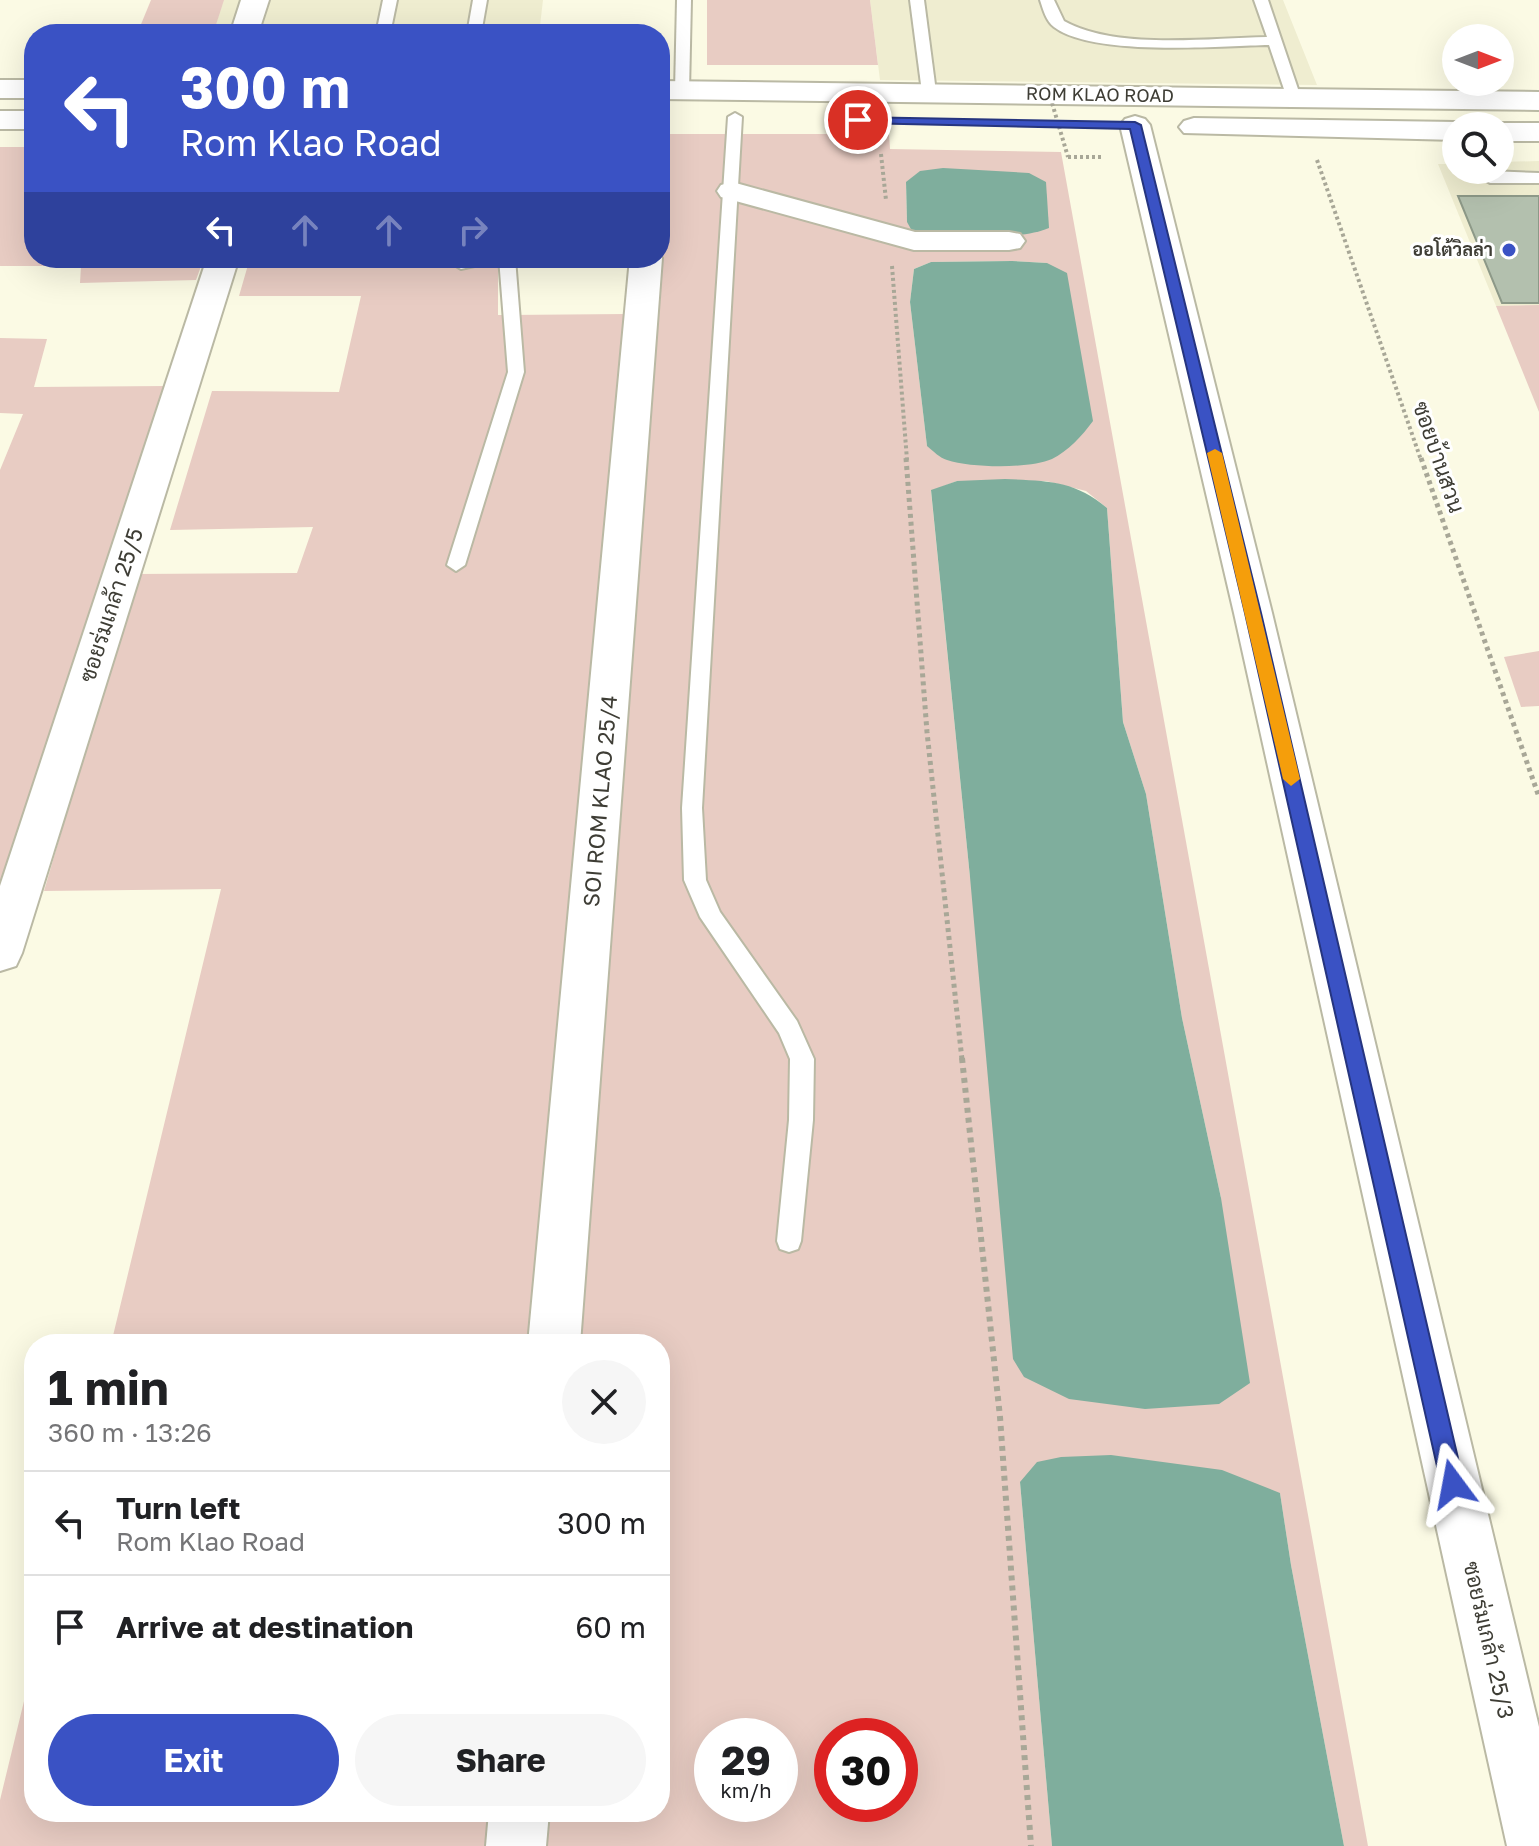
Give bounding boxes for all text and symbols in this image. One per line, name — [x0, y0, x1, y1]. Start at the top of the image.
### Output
north arrow — [1442, 24, 1514, 96]
map controls — [1442, 24, 1514, 184]
text: 300 m — [180, 53, 350, 120]
icon: left — [48, 56, 152, 160]
street label: ROM KLAO ROAD — [1026, 82, 1174, 106]
pin — [824, 86, 892, 154]
icon: arrive — [836, 98, 880, 142]
button: search — [1442, 112, 1514, 184]
text: Rom Klao Road — [180, 121, 442, 164]
icon: left — [199, 208, 243, 252]
icon: ahead — [283, 208, 327, 252]
icon: ahead — [367, 208, 411, 252]
icon: right — [451, 208, 495, 252]
place label: ออโต้วิลล่า — [1412, 237, 1493, 260]
marker: ออโต้วิลล่า — [1500, 241, 1518, 259]
street label: ซอยบ้านสวน — [1408, 398, 1471, 516]
street label: ซอยร่มเกล้า 25/5 — [73, 524, 148, 685]
street label: SOI ROM KLAO 25/4 — [577, 694, 622, 908]
text: 1 min — [48, 1358, 169, 1416]
button: close — [562, 1360, 646, 1444]
text: 360 m · 13:26 — [48, 1417, 212, 1448]
position arrow — [1411, 1442, 1495, 1526]
text: Turn left — [116, 1490, 241, 1526]
icon: left — [48, 1501, 92, 1545]
text: 300 m — [557, 1505, 646, 1541]
text: Rom Klao Road — [116, 1526, 305, 1557]
street label: ซอยร่มเกล้า 25/3 — [1458, 1559, 1521, 1721]
icon: arrive — [48, 1605, 92, 1649]
text: Arrive at destination — [116, 1609, 413, 1645]
text: 60 m — [575, 1609, 646, 1645]
button: Exit — [48, 1714, 339, 1806]
button: Share — [355, 1714, 646, 1806]
speed limit sign: 30 — [814, 1718, 918, 1822]
text: 29 — [721, 1736, 771, 1784]
text: km/h — [721, 1778, 771, 1802]

